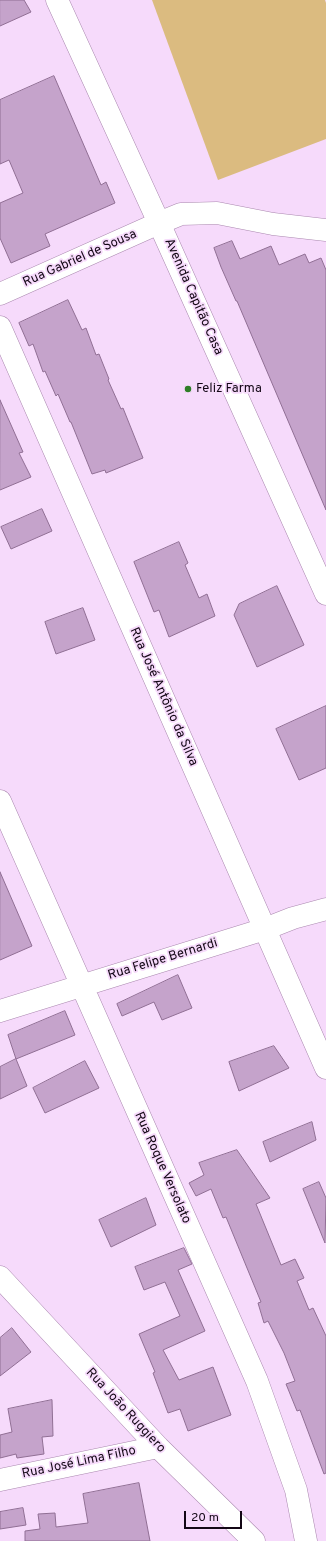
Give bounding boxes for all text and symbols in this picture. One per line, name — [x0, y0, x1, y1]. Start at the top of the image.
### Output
street label: Rua Gabriel de Sousa — [21, 227, 139, 291]
street label: Avenida Capitão Casa — [160, 236, 226, 358]
place label: Feliz Farma — [196, 381, 262, 397]
marker: Feliz Farma — [183, 384, 193, 394]
street label: Rua José Antônio da Silva — [125, 625, 201, 769]
street label: Rua Felipe Bernardi — [106, 936, 220, 984]
street label: Rua Roque Versolato — [130, 1110, 194, 1226]
street label: Rua João Ruggiero — [82, 1365, 168, 1457]
street label: Rua José Lima Filho — [20, 1443, 138, 1483]
scale bar — [186, 1503, 244, 1529]
text: 20 m — [191, 1510, 219, 1526]

